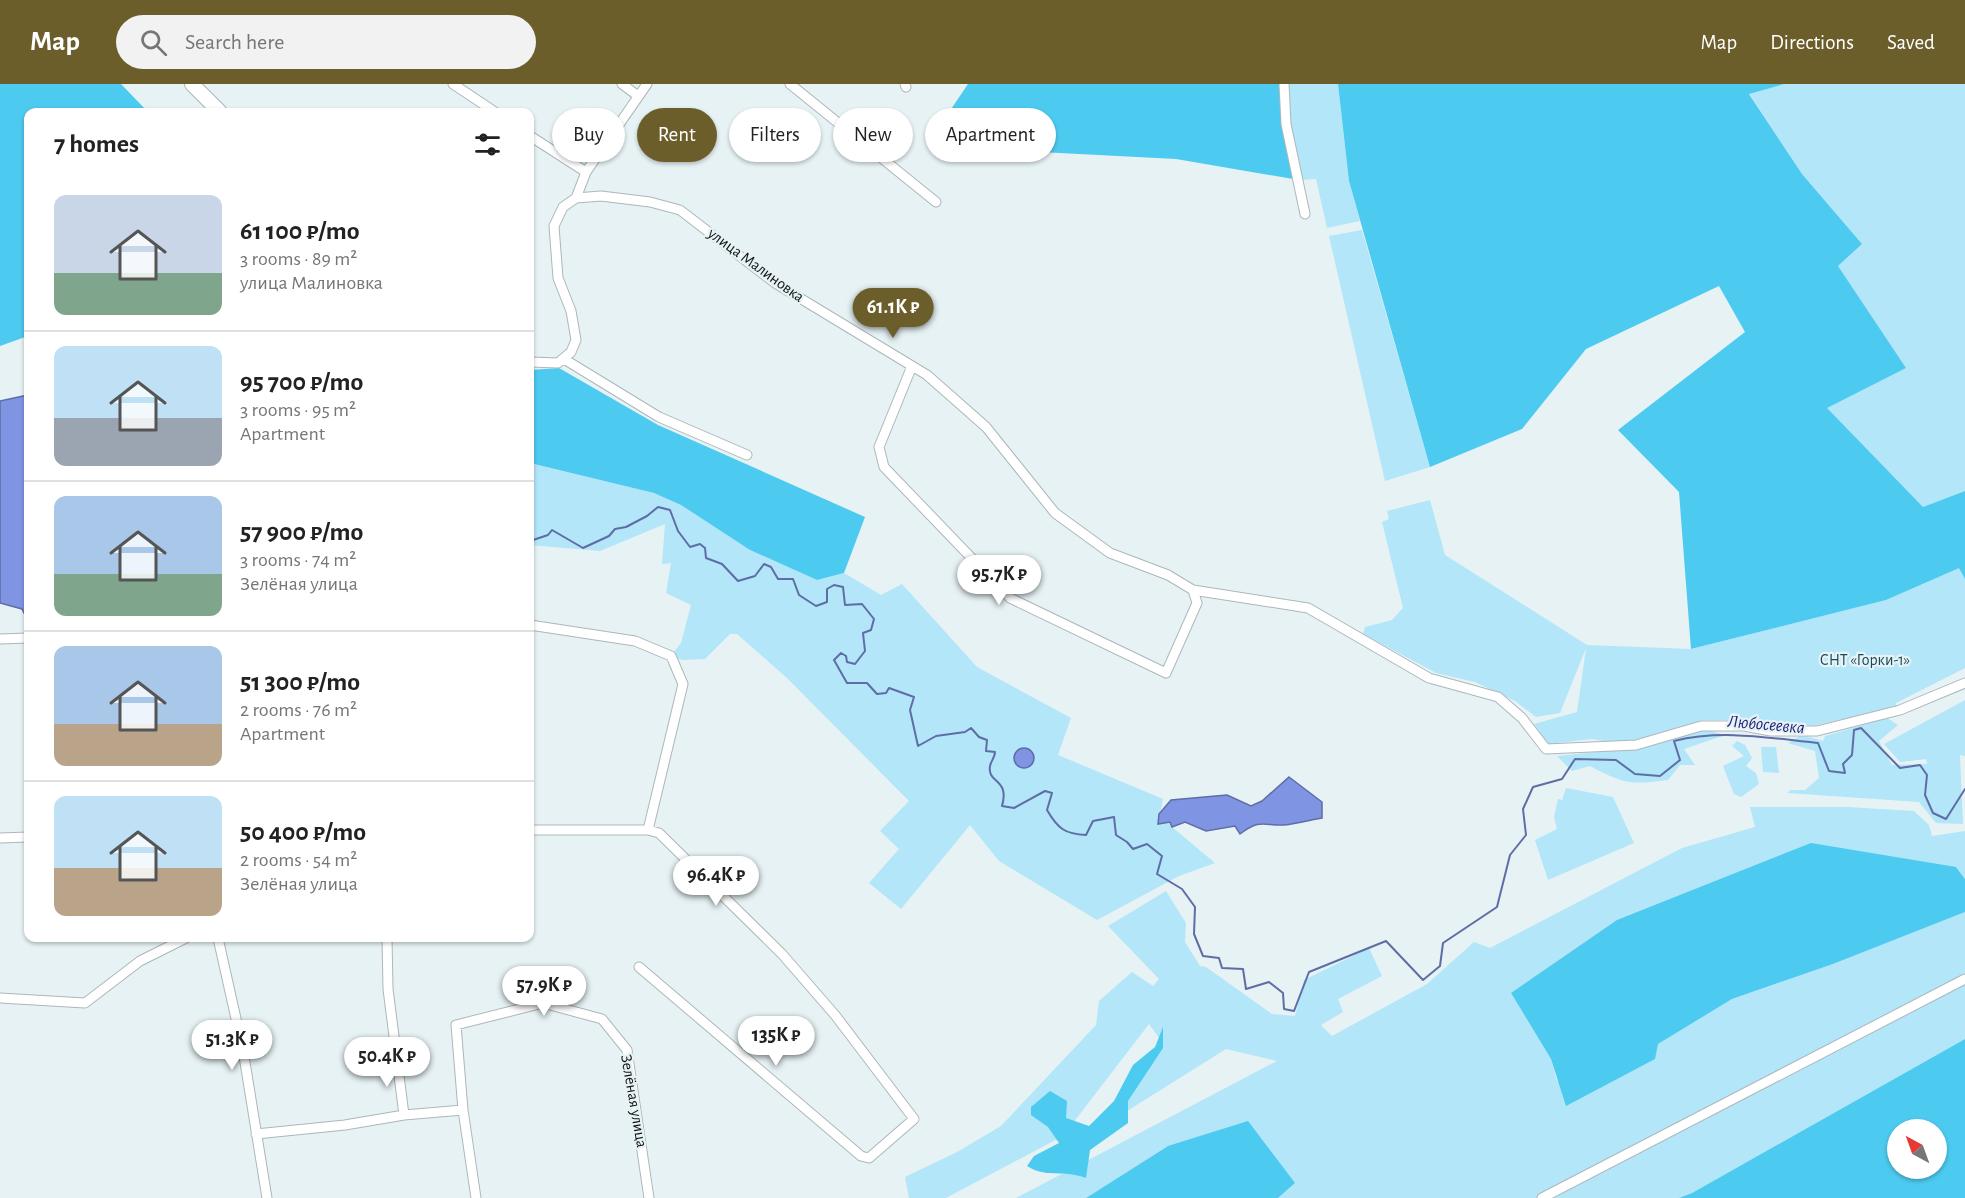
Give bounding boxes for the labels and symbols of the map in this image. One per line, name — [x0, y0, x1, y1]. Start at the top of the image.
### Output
street label: улица Малиновка — [704, 224, 807, 306]
pin: 61.1K ₽ — [838, 288, 948, 339]
pin: 95.7K ₽ — [944, 555, 1054, 606]
park label: СНТ «Горки-1» — [1820, 652, 1910, 668]
water label: Любосеевка — [1726, 713, 1805, 737]
pin: 96.4K ₽ — [661, 856, 771, 907]
pin: 57.9K ₽ — [489, 966, 599, 1017]
pin: 135K ₽ — [727, 1016, 825, 1067]
pin: 51.3K ₽ — [177, 1020, 287, 1071]
pin: 50.4K ₽ — [332, 1037, 442, 1088]
street label: Зелёная улица — [617, 1053, 650, 1149]
north arrow — [1887, 1119, 1947, 1179]

